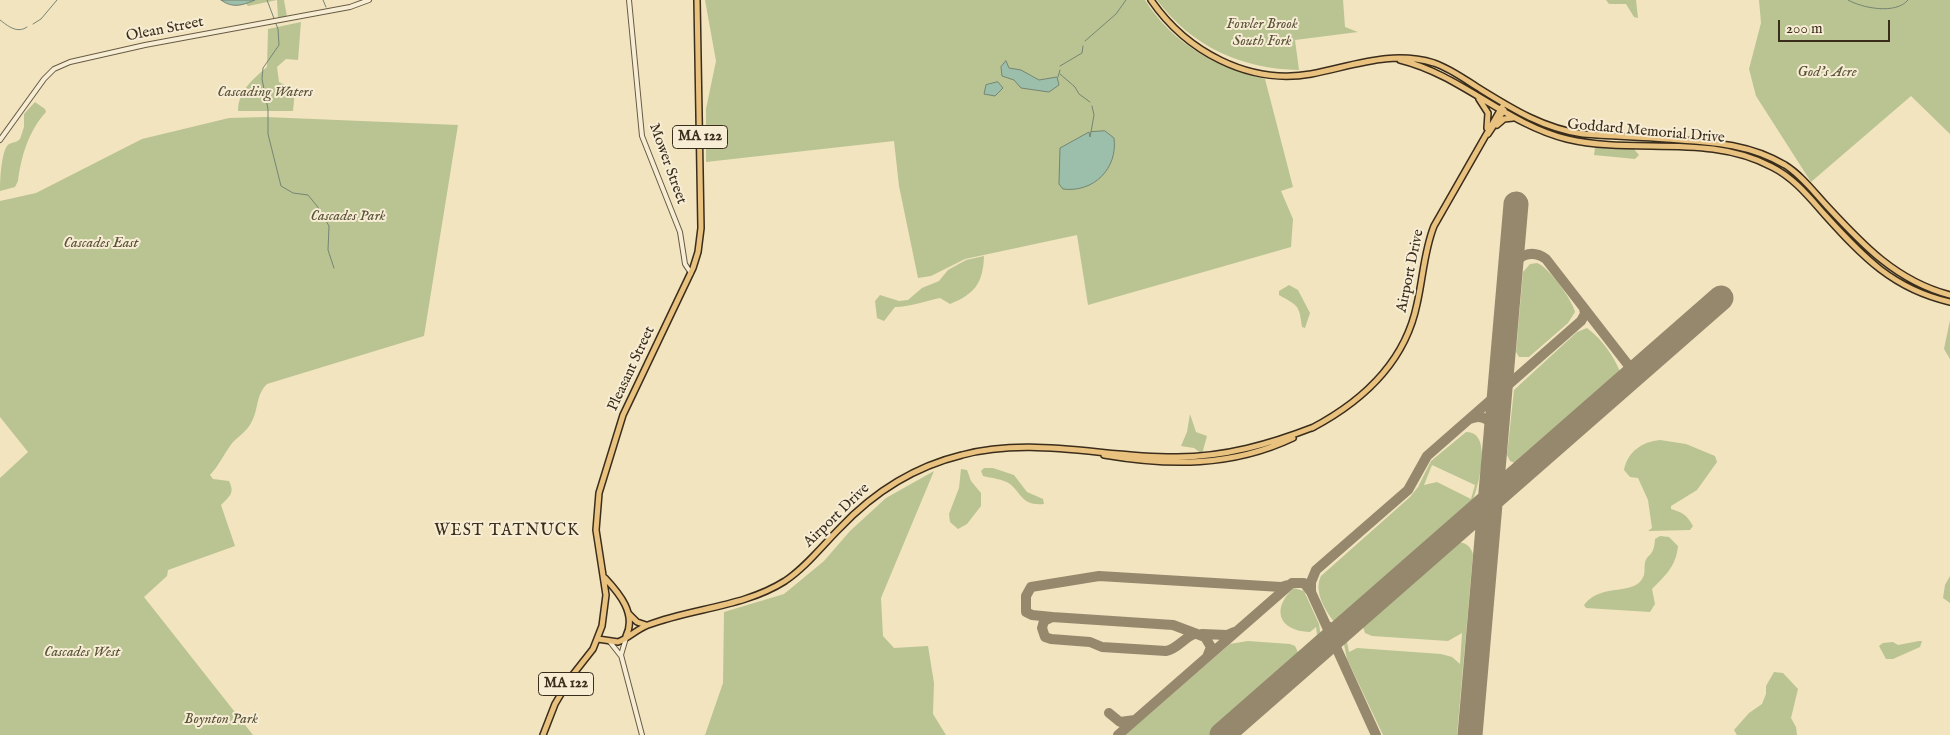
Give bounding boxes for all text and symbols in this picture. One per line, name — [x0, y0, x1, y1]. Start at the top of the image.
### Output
scale bar — [1780, 10, 1892, 42]
street label: Olean Street — [125, 14, 205, 46]
park label: Fowler Brook South Fork — [1226, 16, 1298, 51]
text: 200 m — [1786, 19, 1823, 38]
park label: God's Acre — [1797, 64, 1857, 82]
park label: Cascading Waters — [217, 84, 313, 102]
street label: Goddard Memorial Drive — [1567, 116, 1725, 148]
street label: Mower Street — [644, 121, 690, 207]
road number: MA 122 — [672, 125, 728, 148]
park label: Cascades Park — [311, 208, 385, 226]
street label: Airport Drive — [1393, 228, 1429, 314]
park label: Cascades East — [64, 235, 138, 253]
street label: Pleasant Street — [605, 324, 659, 414]
street label: Airport Drive — [800, 480, 874, 552]
district label: WEST TATNUCK — [433, 522, 581, 542]
park label: Cascades West — [44, 644, 120, 662]
road number: MA 122 — [538, 672, 594, 696]
park label: Boynton Park — [184, 711, 258, 729]

